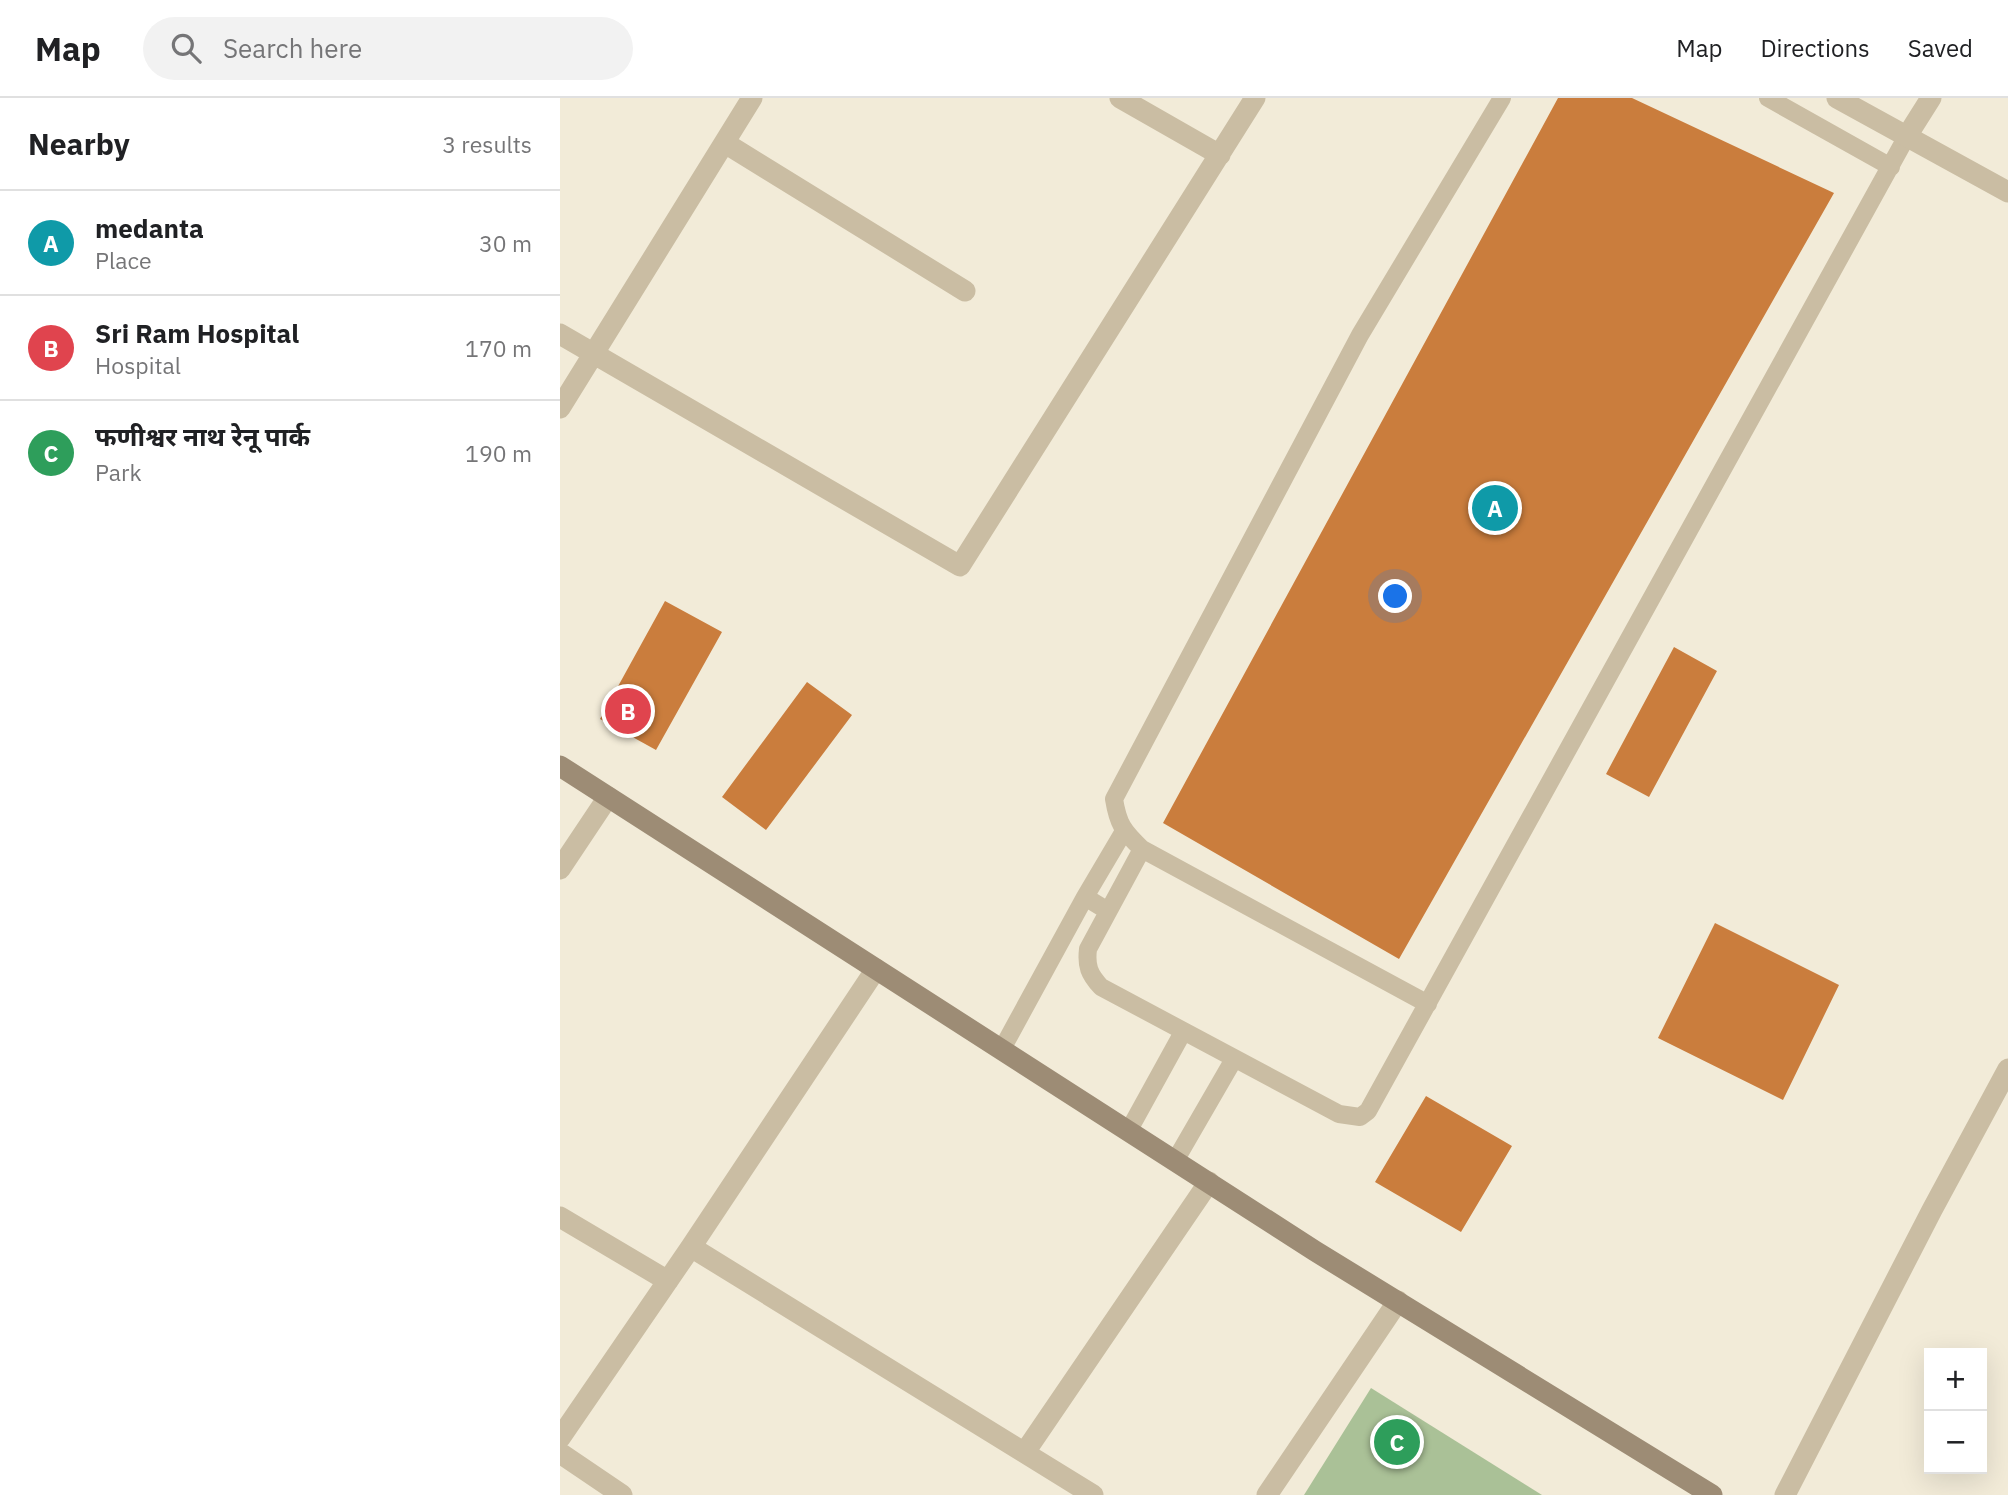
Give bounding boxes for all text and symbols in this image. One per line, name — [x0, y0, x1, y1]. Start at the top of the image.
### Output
search box — [143, 17, 633, 80]
text: Map — [35, 27, 101, 70]
icon: search — [167, 29, 205, 67]
text: Search here — [223, 31, 362, 65]
text: Map — [1676, 32, 1722, 64]
text: Directions — [1760, 32, 1870, 64]
text: Saved — [1908, 32, 1973, 64]
text: Nearby — [28, 124, 130, 163]
text: 3 results — [442, 129, 532, 159]
text: medanta — [95, 211, 204, 245]
text: A — [43, 228, 59, 258]
text: 30 m — [479, 228, 532, 258]
text: Place — [95, 245, 152, 275]
text: Sri Ram Hospital — [95, 316, 299, 350]
text: B — [43, 333, 59, 363]
text: 170 m — [465, 333, 532, 363]
text: Hospital — [95, 350, 181, 380]
text: फणीश्वर नाथ रेनू पार्क — [95, 419, 310, 453]
text: C — [44, 438, 58, 468]
text: 190 m — [465, 438, 532, 468]
text: Park — [95, 457, 142, 487]
pin: A — [1472, 482, 1518, 534]
your location — [1378, 579, 1412, 613]
pin: B — [605, 685, 651, 737]
map controls — [1924, 1348, 1987, 1474]
button: + — [1924, 1348, 1987, 1411]
button: − — [1924, 1411, 1987, 1474]
pin: C — [1374, 1416, 1420, 1468]

